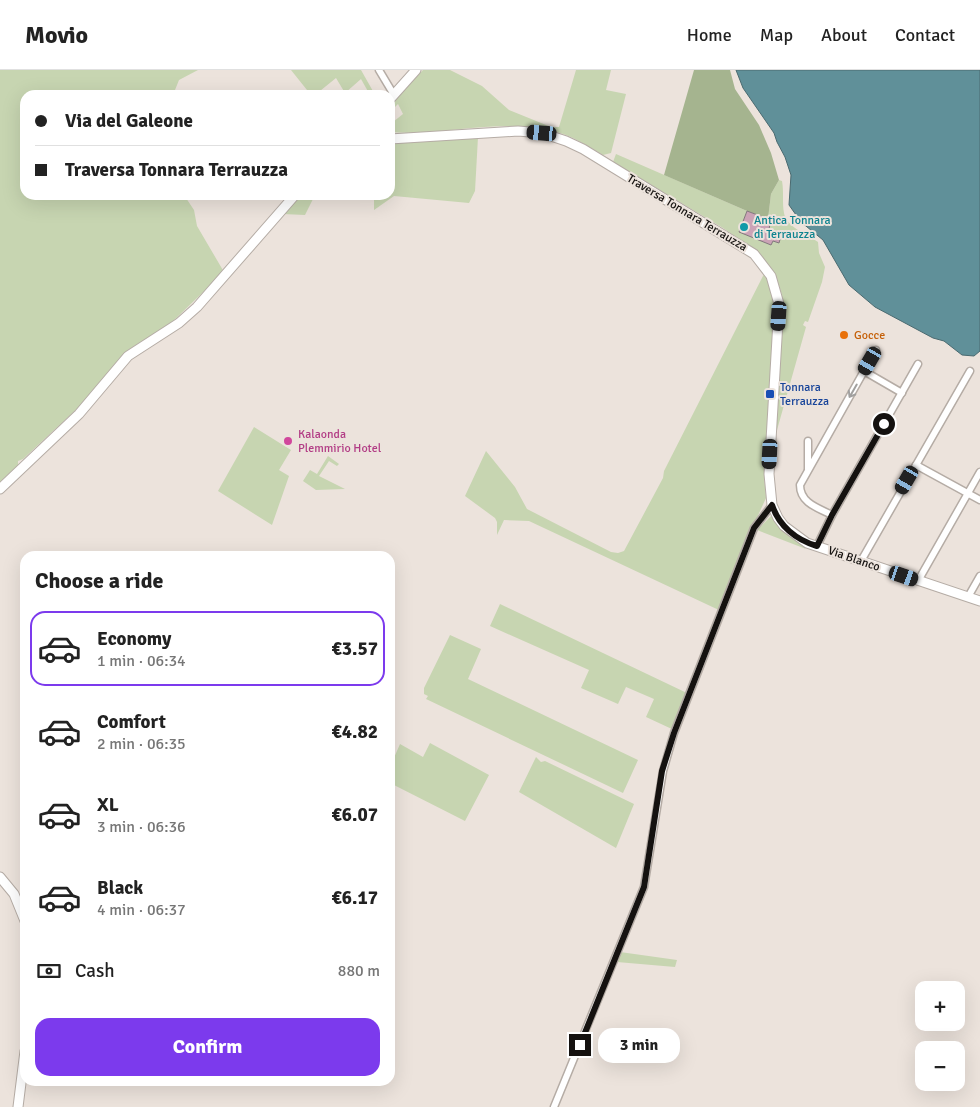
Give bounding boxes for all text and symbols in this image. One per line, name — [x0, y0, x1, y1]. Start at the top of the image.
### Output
text: Movio — [25, 20, 88, 50]
text: Home — [687, 24, 732, 46]
text: Map — [760, 24, 793, 46]
text: About — [821, 24, 867, 46]
text: Contact — [895, 24, 955, 46]
text: Via del Galeone — [65, 109, 193, 133]
car — [526, 124, 557, 142]
text: Traversa Tonnara Terrauzza — [65, 158, 288, 182]
street label: Traversa Tonnara Terrauzza — [624, 171, 750, 255]
place label: Antica Tonnara di Terrauzza — [754, 213, 831, 242]
marker: Antica Tonnara di Terrauzza — [738, 221, 750, 233]
car — [770, 301, 787, 331]
place label: Gocce — [854, 328, 885, 343]
marker: Gocce — [838, 329, 850, 341]
car — [856, 344, 883, 378]
place label: Tonnara Terrauzza — [780, 380, 829, 409]
one-way arrow — [848, 383, 858, 398]
marker: Tonnara Terrauzza — [764, 388, 776, 400]
route start — [873, 413, 895, 435]
place label: Kalaonda Plemmirio Hotel — [298, 427, 382, 456]
marker: Kalaonda Plemmirio Hotel — [282, 435, 294, 447]
car — [761, 439, 778, 469]
car — [893, 463, 920, 497]
street label: Via Blanco — [826, 543, 882, 575]
car — [887, 564, 920, 588]
text: Choose a ride — [35, 567, 163, 594]
icon: car — [37, 626, 82, 671]
text: Economy — [97, 627, 171, 651]
text: €3.57 — [332, 637, 378, 661]
text: 1 min · 06:34 — [97, 651, 186, 671]
icon: car — [37, 709, 82, 754]
text: Comfort — [97, 710, 166, 734]
text: €4.82 — [332, 720, 378, 744]
text: 2 min · 06:35 — [97, 734, 186, 754]
icon: car — [37, 792, 82, 837]
text: XL — [97, 793, 119, 817]
text: €6.07 — [332, 803, 378, 827]
text: 3 min · 06:36 — [97, 817, 186, 837]
icon: car — [37, 875, 82, 920]
text: Black — [97, 876, 143, 900]
text: €6.17 — [332, 886, 378, 910]
text: 4 min · 06:37 — [97, 900, 186, 920]
icon: cash — [35, 957, 63, 985]
text: Cash — [75, 959, 115, 983]
text: 880 m — [338, 961, 380, 981]
map controls — [915, 981, 965, 1091]
button: + — [915, 981, 965, 1031]
button: Confirm — [35, 1018, 380, 1076]
callout: 3 min — [598, 1028, 680, 1062]
route end — [569, 1034, 591, 1056]
text: 3 min — [620, 1035, 658, 1055]
button: − — [915, 1041, 965, 1091]

